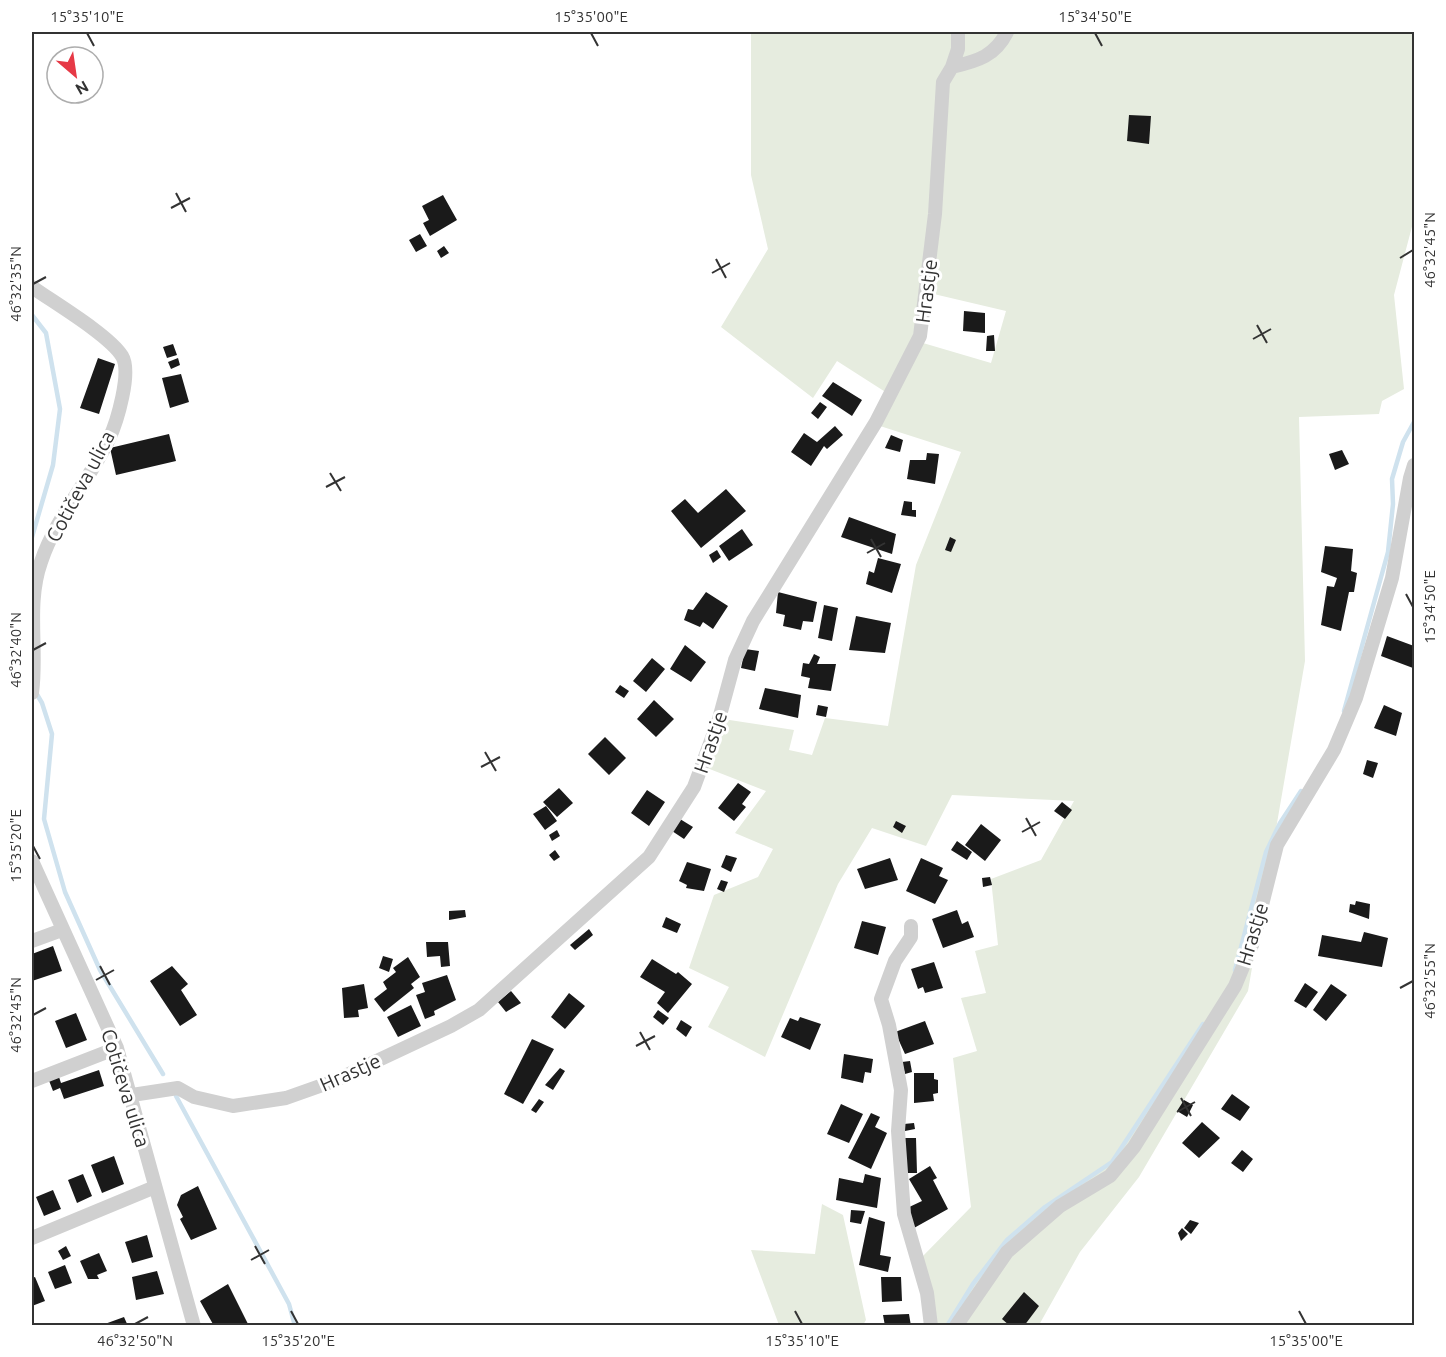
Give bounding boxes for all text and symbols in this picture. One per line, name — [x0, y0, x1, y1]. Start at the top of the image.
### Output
text: 15°35'10"E — [50, 8, 124, 25]
text: 15°35'00"E — [554, 8, 628, 25]
text: 15°34'50"E — [1058, 8, 1132, 25]
north arrow — [45, 45, 105, 105]
text: N — [73, 77, 92, 99]
text: 46°32'45"N — [1421, 212, 1438, 288]
text: 46°32'35"N — [7, 246, 24, 322]
street label: Hrastje — [911, 258, 941, 324]
street label: Cotičeva ulica — [41, 426, 119, 546]
text: 15°34'50"E — [1421, 570, 1438, 644]
text: 46°32'40"N — [7, 612, 24, 688]
street label: Hrastje — [689, 708, 731, 776]
text: 15°35'20"E — [7, 809, 24, 883]
street label: Hrastje — [1232, 900, 1272, 968]
text: 46°32'55"N — [1421, 943, 1438, 1019]
text: 46°32'45"N — [7, 977, 24, 1053]
street label: Cotičeva ulica — [97, 1026, 155, 1150]
street label: Hrastje — [316, 1048, 384, 1096]
text: 46°32'50"N — [97, 1332, 173, 1349]
text: 15°35'20"E — [261, 1332, 335, 1349]
text: 15°35'10"E — [765, 1332, 839, 1349]
text: 15°35'00"E — [1269, 1332, 1343, 1349]

